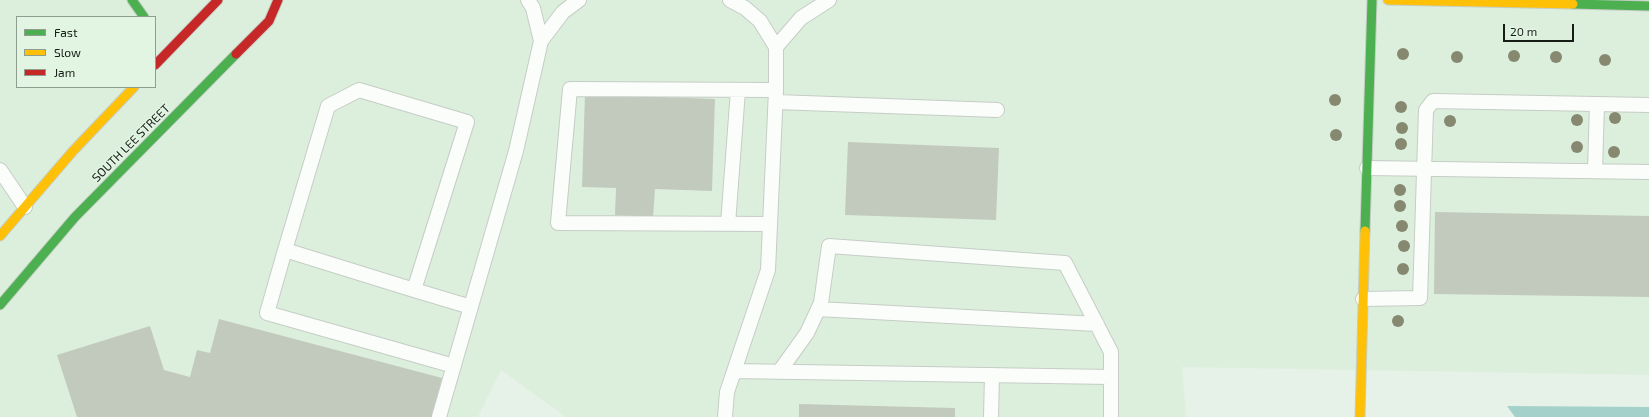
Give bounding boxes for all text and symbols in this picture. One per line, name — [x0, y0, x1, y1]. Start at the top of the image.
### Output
legend — [16, 16, 156, 88]
scale bar — [1505, 16, 1576, 42]
text: 20 m — [1510, 24, 1537, 38]
text: Fast — [54, 25, 77, 39]
text: Slow — [54, 45, 81, 59]
text: Jam — [54, 65, 75, 79]
street label: SOUTH LEE STREET — [89, 101, 173, 185]

